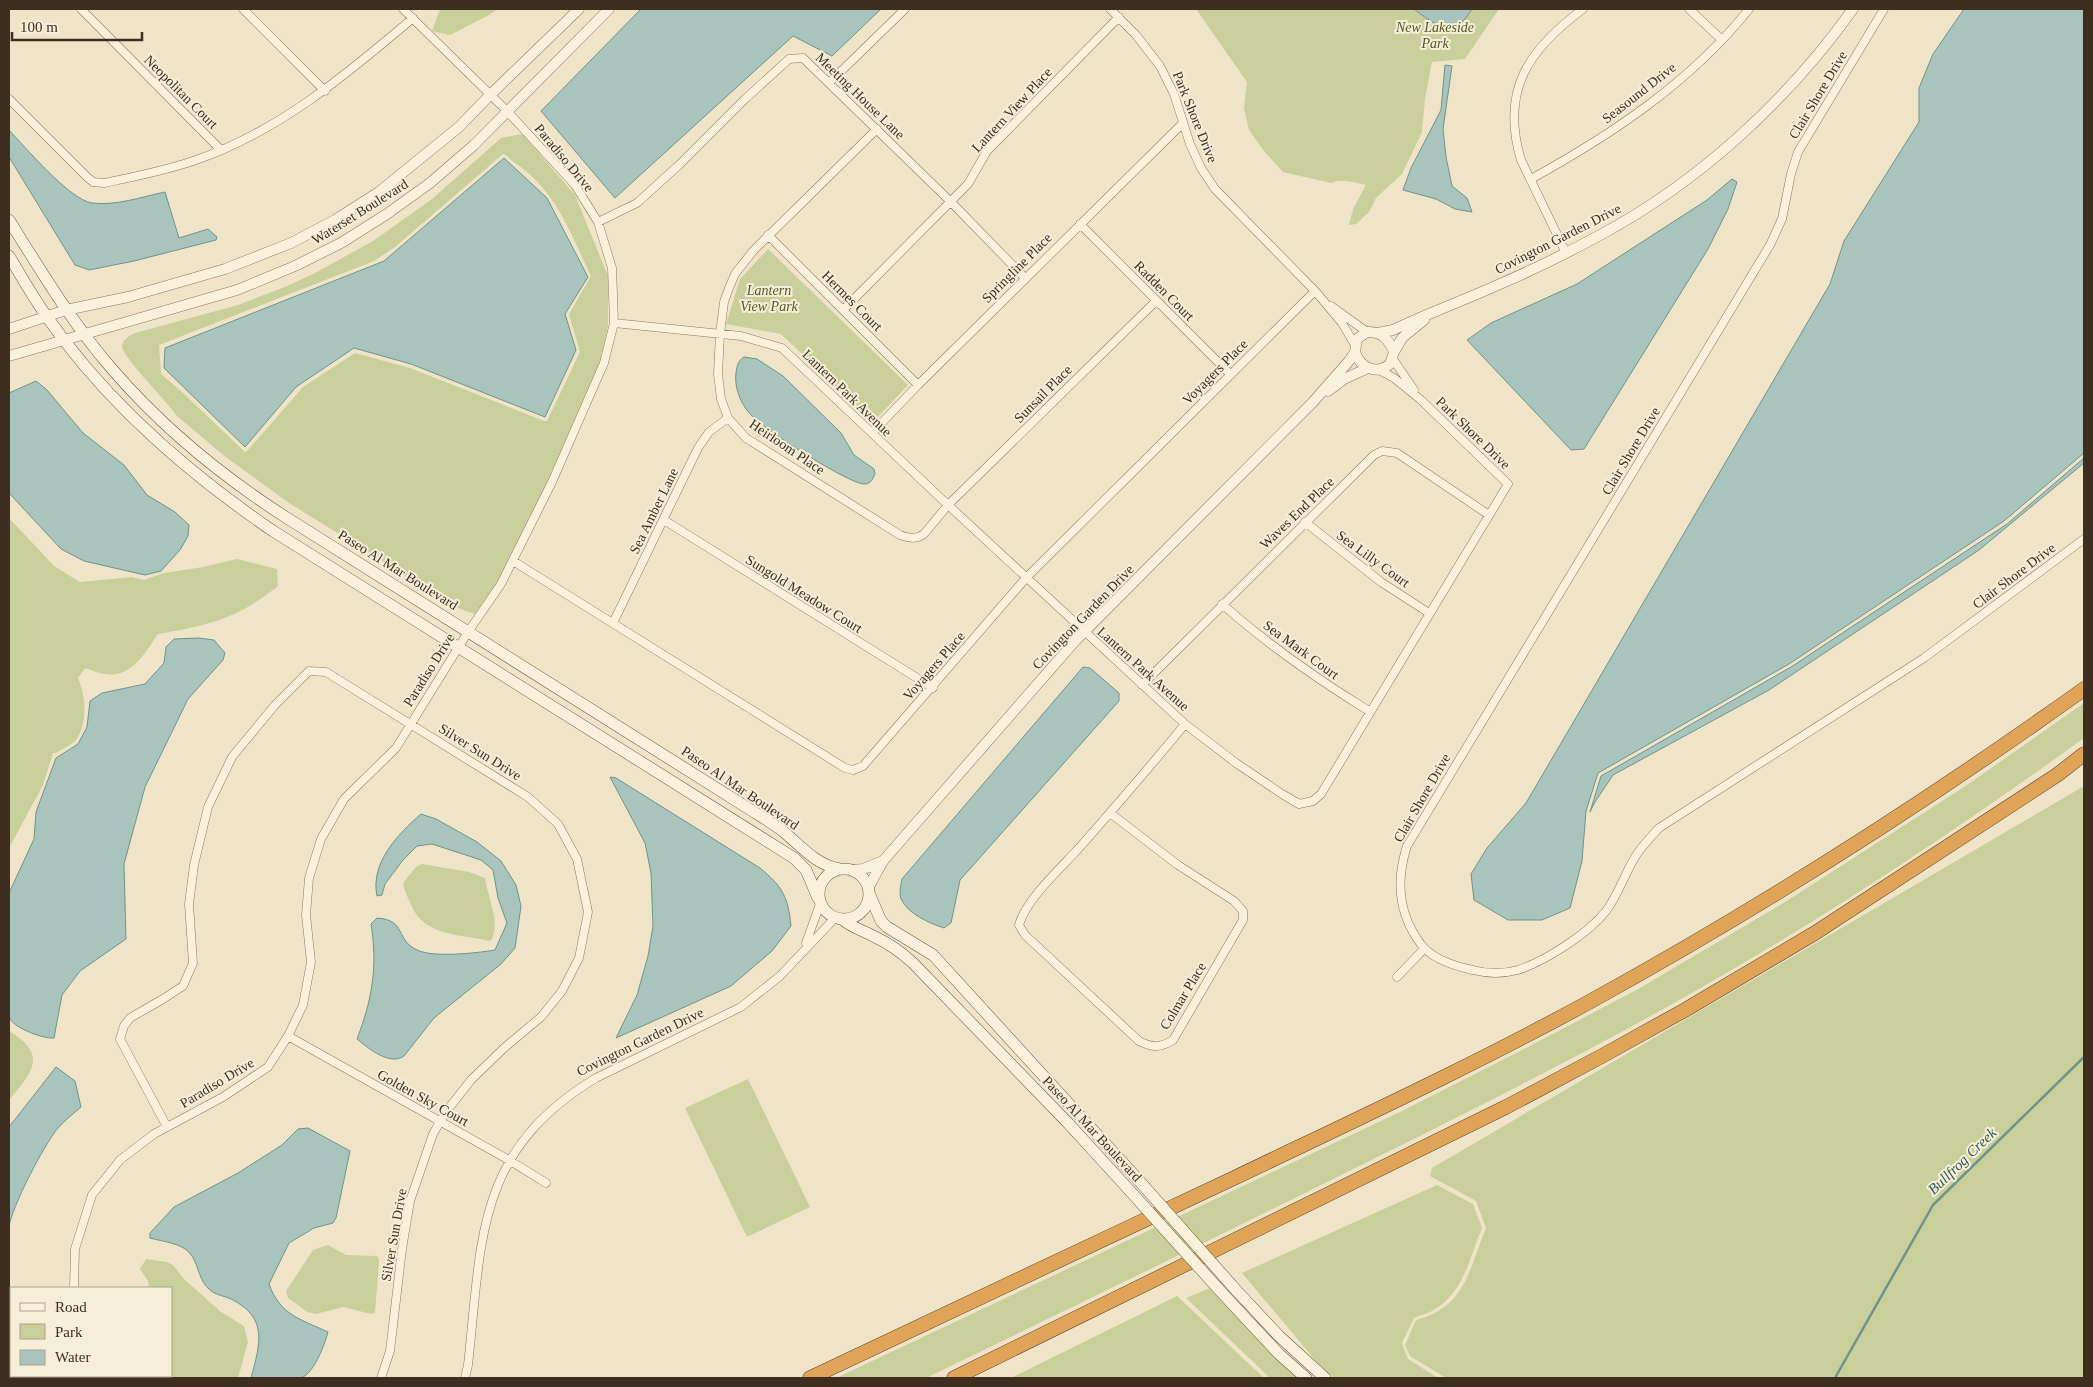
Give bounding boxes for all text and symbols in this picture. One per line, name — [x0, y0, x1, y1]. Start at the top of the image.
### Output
scale bar — [12, 10, 142, 42]
text: 100 m — [20, 19, 58, 35]
park label: New Lakeside Park — [1395, 20, 1474, 51]
street label: Clair Shore Drive — [1786, 48, 1850, 142]
street label: Meeting House Lane — [813, 50, 907, 142]
street label: Neopolitan Court — [141, 52, 221, 132]
street label: Seasound Drive — [1599, 60, 1679, 126]
street label: Lantern View Place — [969, 65, 1055, 155]
street label: Park Shore Drive — [1170, 69, 1220, 165]
street label: Paradiso Drive — [531, 121, 597, 195]
street label: Waterset Boulevard — [309, 176, 411, 248]
street label: Covington Garden Drive — [1493, 201, 1623, 277]
street label: Springline Place — [979, 230, 1055, 306]
street label: Radden Court — [1131, 258, 1197, 324]
street label: Hermes Court — [819, 268, 885, 334]
park label: Lantern View Park — [740, 283, 799, 314]
street label: Voyagers Place — [1179, 336, 1251, 408]
street label: Lantern Park Avenue — [799, 347, 895, 439]
street label: Sunsail Place — [1011, 362, 1075, 426]
street label: Park Shore Drive — [1433, 394, 1513, 472]
street label: Clair Shore Drive — [1599, 404, 1663, 498]
street label: Heirloom Place — [747, 416, 827, 478]
street label: Sea Amber Lane — [627, 466, 681, 556]
street label: Waves End Place — [1257, 474, 1337, 552]
street label: Paseo Al Mar Boulevard — [335, 527, 461, 613]
street label: Sea Lilly Court — [1334, 528, 1412, 591]
street label: Clair Shore Drive — [1970, 540, 2058, 612]
street label: Sungold Meadow Court — [743, 552, 865, 636]
street label: Covington Garden Drive — [1029, 562, 1137, 672]
street label: Sea Mark Court — [1260, 618, 1342, 682]
street label: Lantern Park Avenue — [1094, 624, 1192, 714]
street label: Voyagers Place — [900, 629, 968, 703]
street label: Paradiso Drive — [400, 631, 458, 709]
street label: Silver Sun Drive — [436, 721, 524, 783]
street label: Paseo Al Mar Boulevard — [679, 743, 801, 833]
street label: Clair Shore Drive — [1391, 751, 1453, 845]
street label: Colmar Place — [1157, 960, 1209, 1032]
street label: Covington Garden Drive — [574, 1005, 706, 1079]
street label: Paradiso Drive — [177, 1055, 257, 1111]
street label: Golden Sky Court — [375, 1067, 471, 1129]
street label: Paseo Al Mar Boulevard — [1039, 1073, 1145, 1185]
water label: Bullfrog Creek — [1925, 1124, 2000, 1197]
street label: Silver Sun Drive — [378, 1187, 410, 1283]
legend — [10, 1287, 172, 1377]
text: Road — [55, 1299, 87, 1315]
text: Park — [55, 1324, 83, 1340]
text: Water — [55, 1349, 90, 1365]

